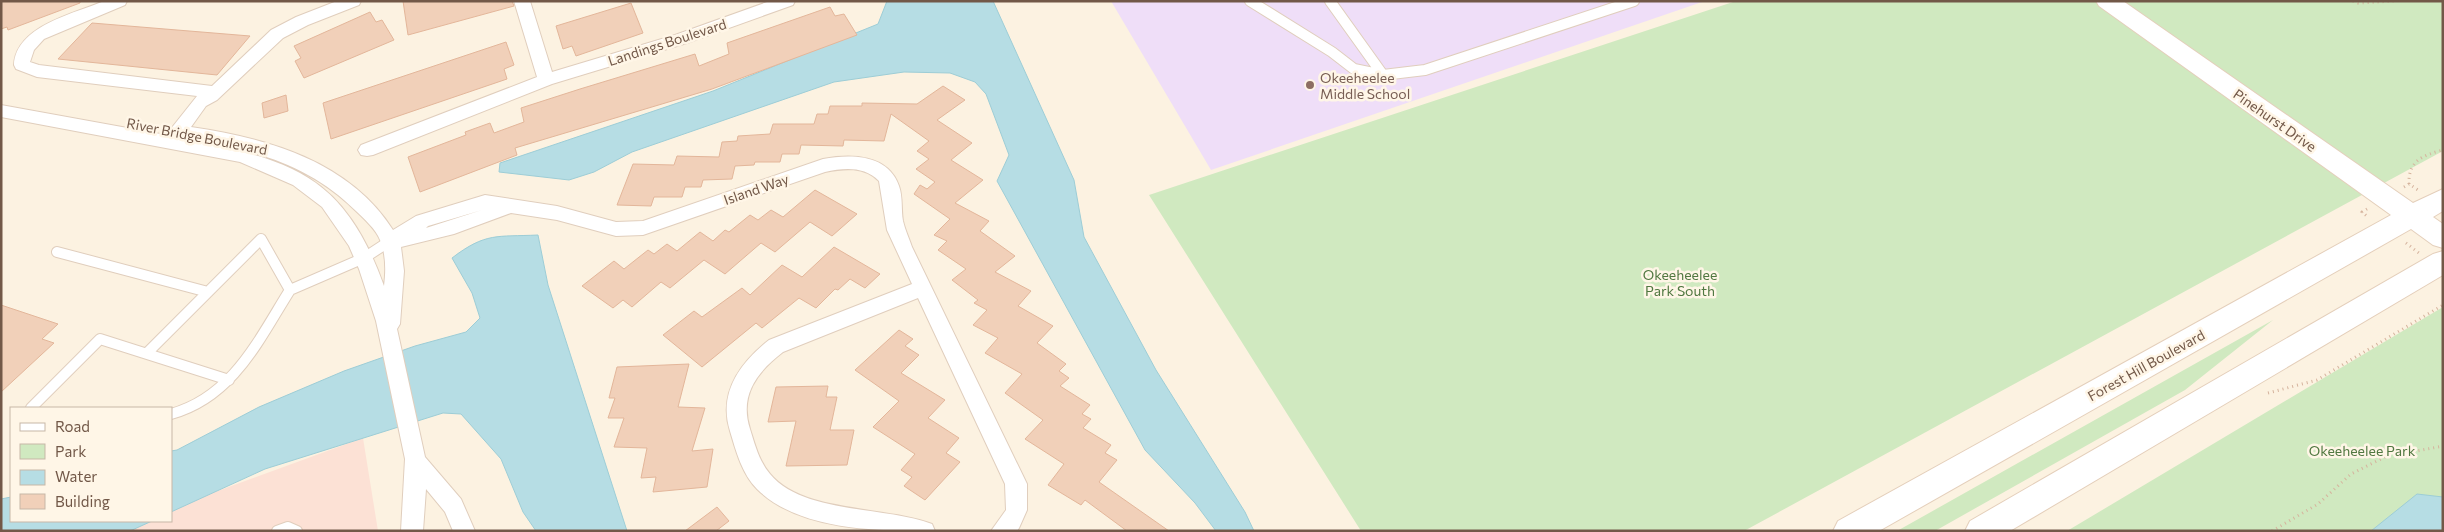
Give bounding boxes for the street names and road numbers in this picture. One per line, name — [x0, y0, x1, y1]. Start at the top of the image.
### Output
street label: Landings Boulevard — [606, 15, 728, 69]
street label: Pinehurst Drive — [2230, 85, 2320, 155]
street label: River Bridge Boulevard — [125, 114, 269, 158]
street label: Island Way — [721, 170, 791, 208]
street label: Forest Hill Boulevard — [2084, 326, 2208, 404]

